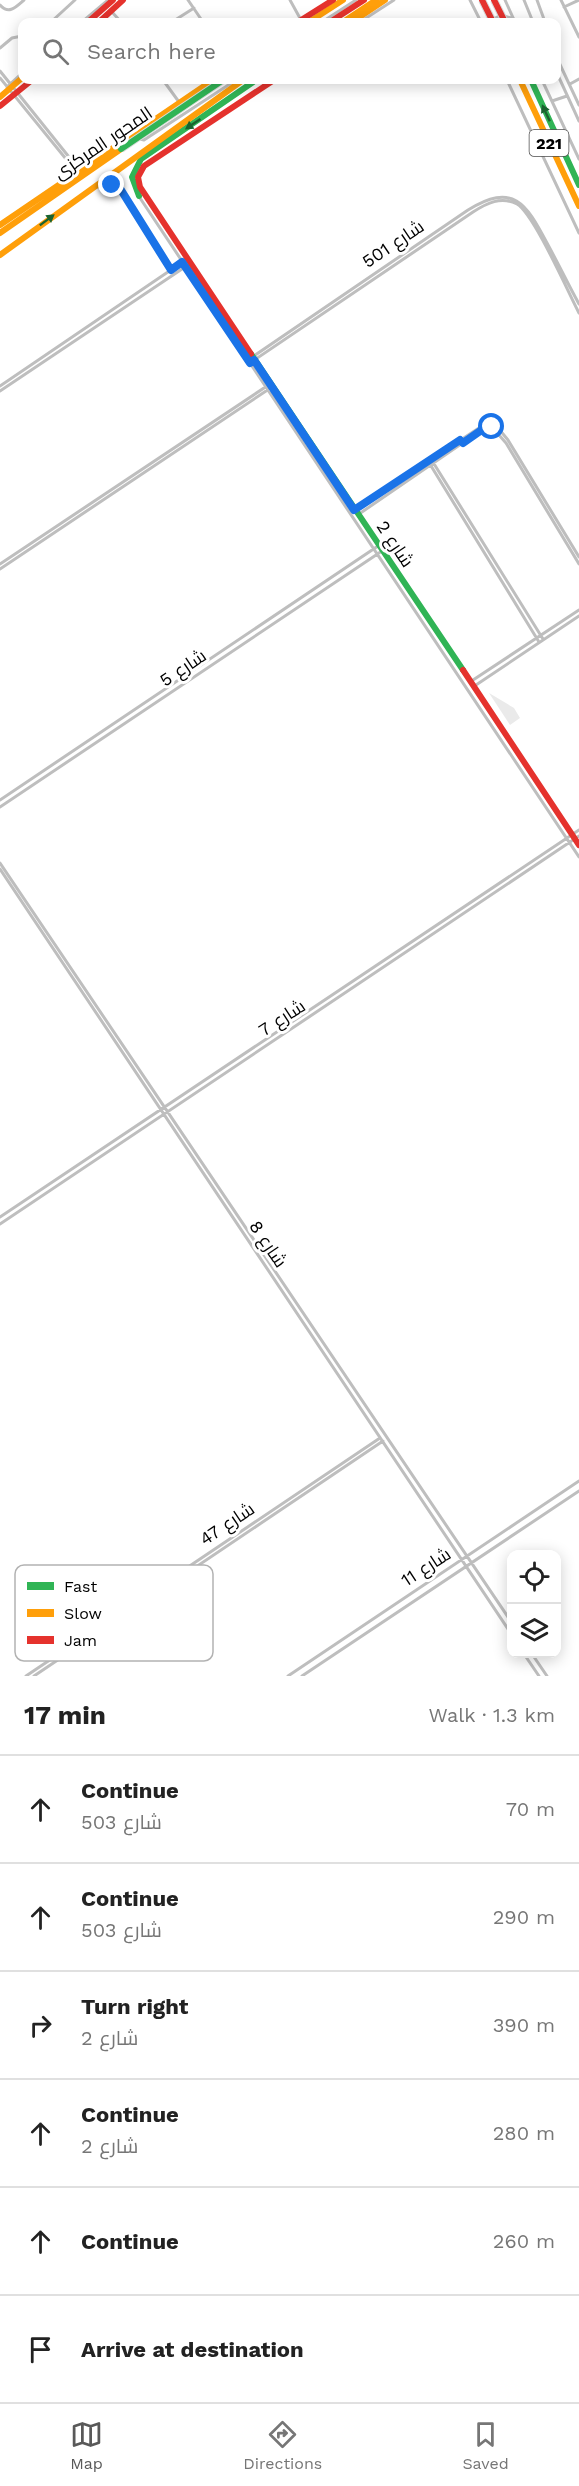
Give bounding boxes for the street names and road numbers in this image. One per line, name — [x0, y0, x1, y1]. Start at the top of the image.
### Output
street label: المحور المركزى — [50, 102, 156, 184]
road number: 221 — [530, 130, 568, 156]
street label: شارع 501 — [358, 215, 429, 273]
street label: شارع 2 — [371, 516, 419, 572]
street label: شارع 5 — [156, 644, 211, 692]
street label: شارع 7 — [255, 995, 310, 1042]
street label: شارع 8 — [243, 1216, 292, 1272]
street label: شارع 47 — [195, 1498, 259, 1551]
street label: شارع 11 — [397, 1543, 456, 1592]

